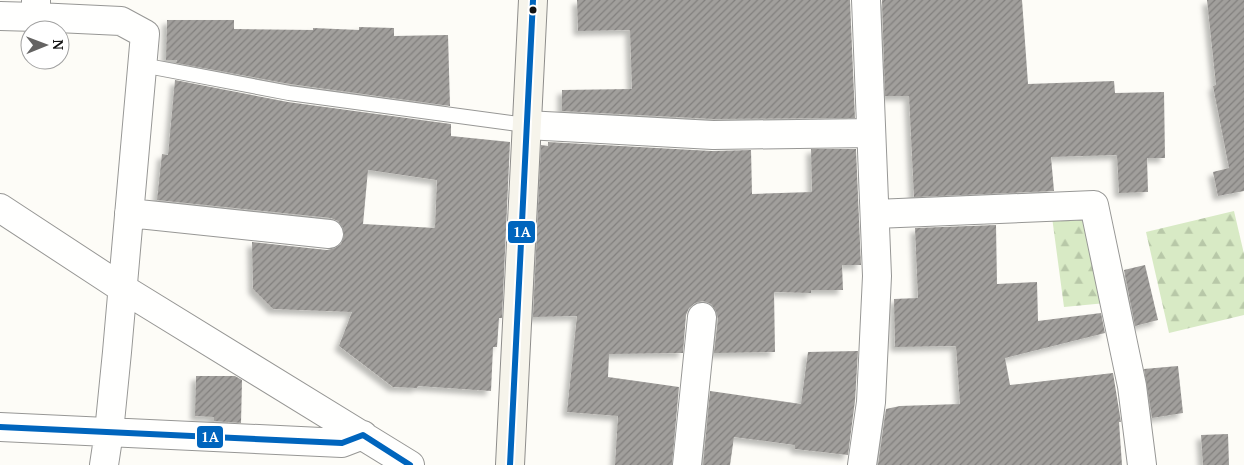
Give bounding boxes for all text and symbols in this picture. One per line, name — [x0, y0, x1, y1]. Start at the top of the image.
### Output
unlabelled marker — [528, 5, 538, 15]
north arrow — [20, 20, 70, 70]
text: N — [49, 39, 68, 51]
line badge: 1A — [507, 220, 536, 244]
text: 1A — [513, 222, 532, 241]
line badge: 1A — [196, 425, 224, 449]
text: 1A — [201, 427, 220, 446]

